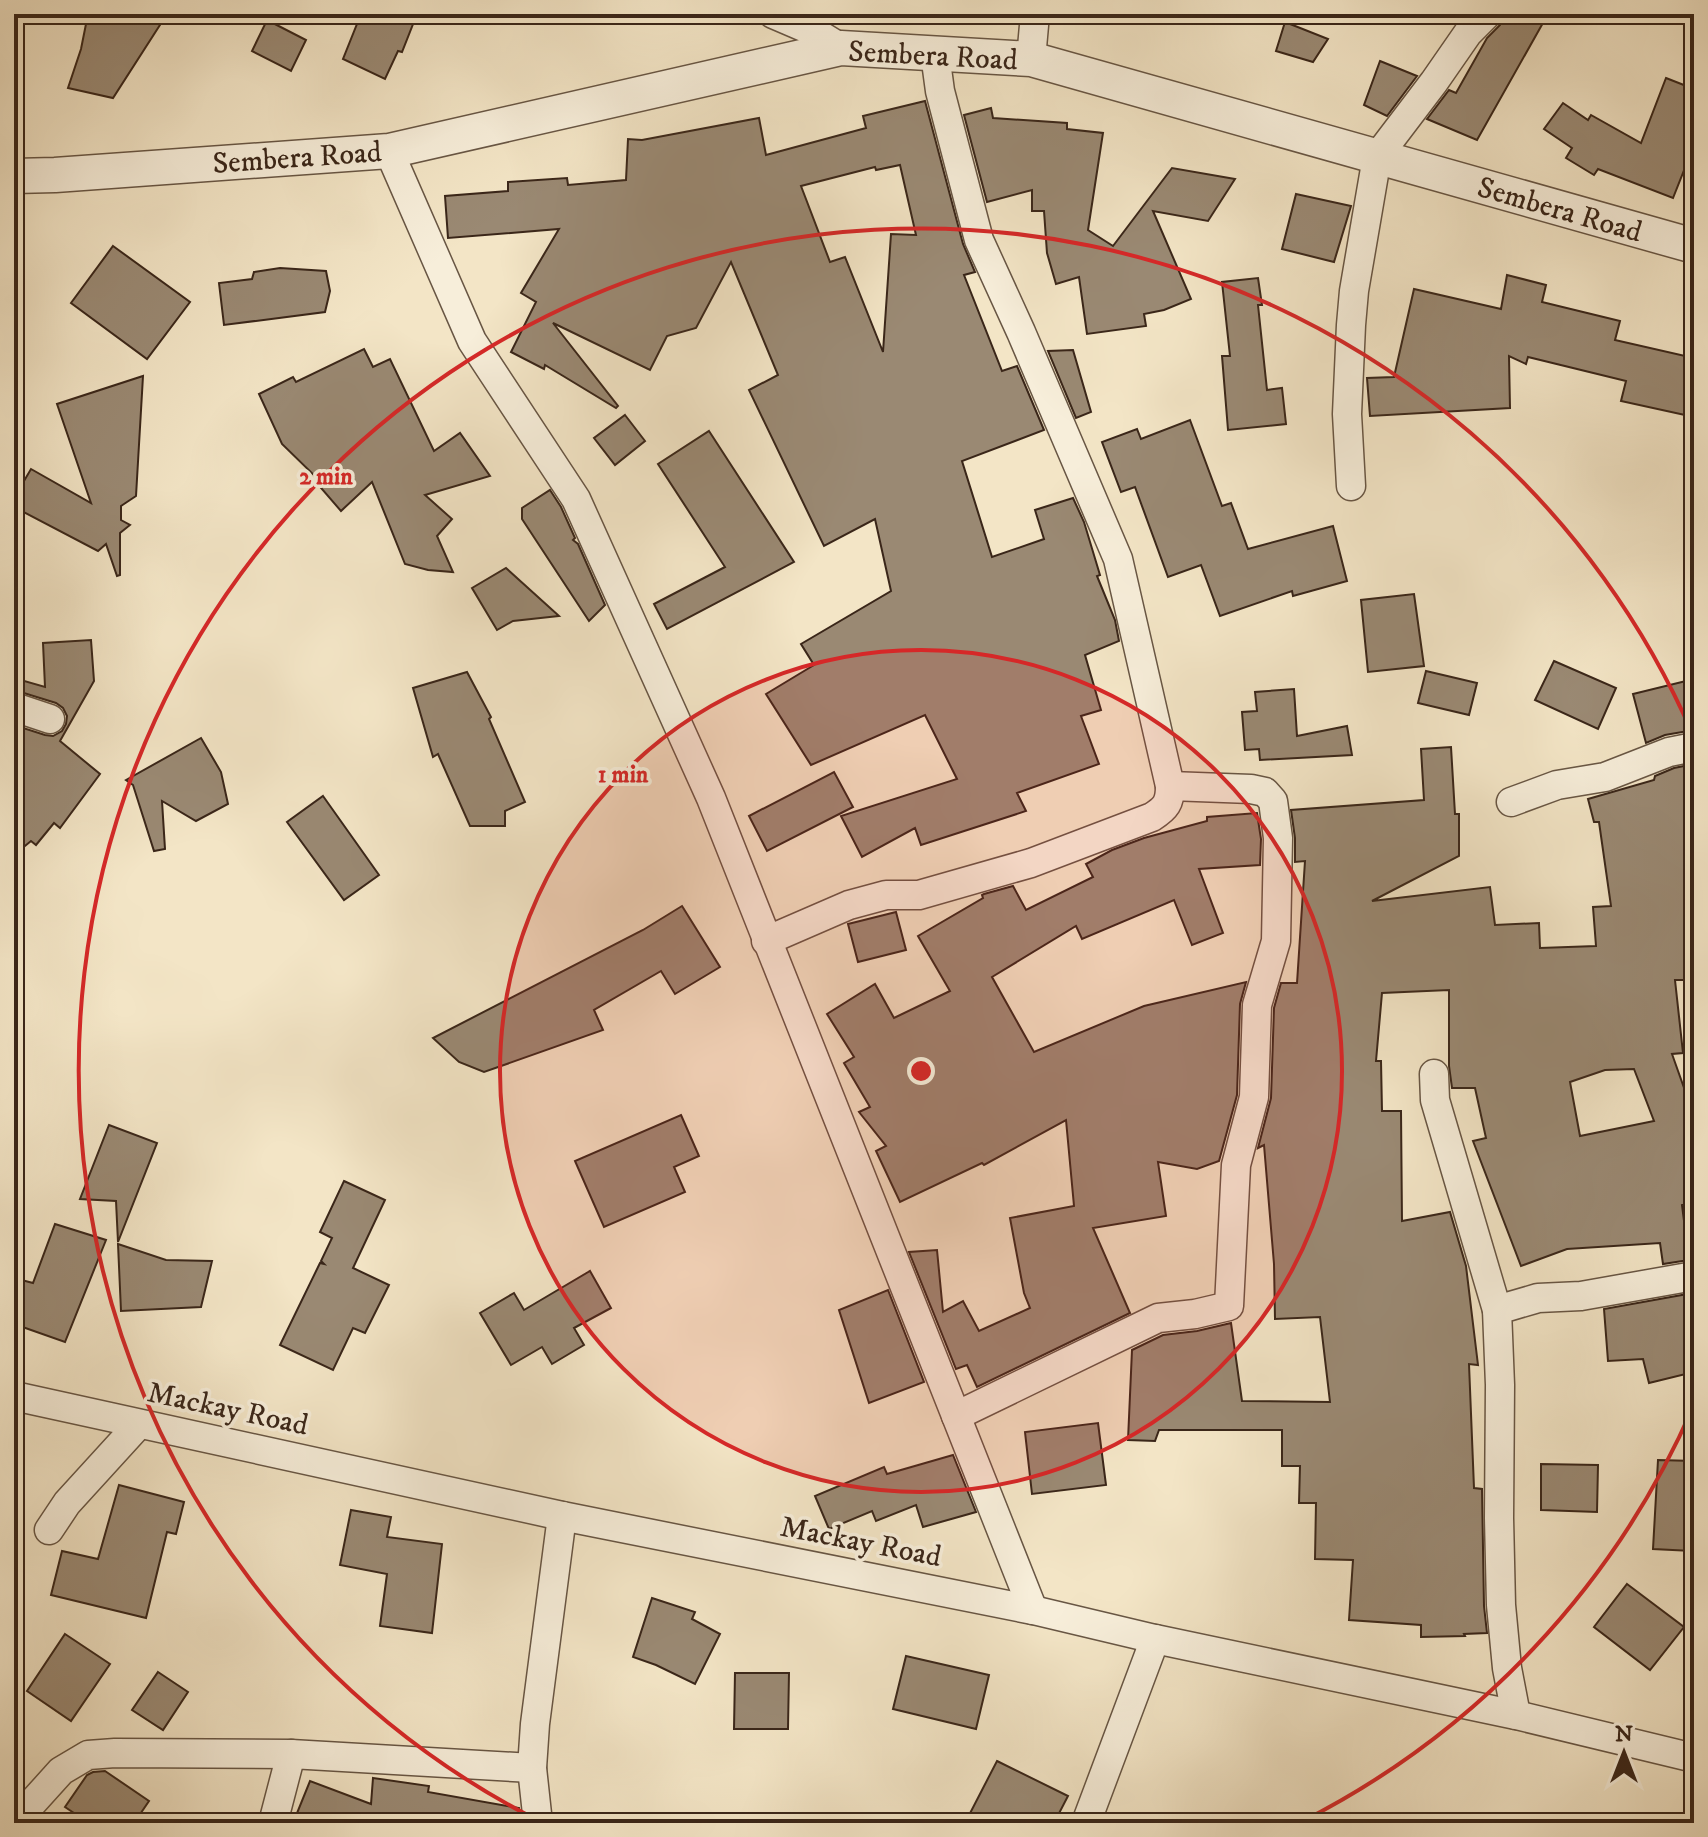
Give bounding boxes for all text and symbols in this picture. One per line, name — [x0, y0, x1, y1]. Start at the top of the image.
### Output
street label: Sembera Road — [847, 34, 1019, 79]
street label: Sembera Road — [211, 134, 383, 183]
street label: Sembera Road — [1473, 169, 1646, 252]
text: 2 min — [299, 462, 353, 492]
text: 1 min — [598, 760, 649, 790]
centre of rings — [907, 1057, 935, 1085]
street label: Mackay Road — [144, 1374, 311, 1445]
street label: Mackay Road — [777, 1509, 944, 1576]
north arrow — [1584, 1713, 1664, 1793]
text: N — [1615, 1721, 1633, 1748]

